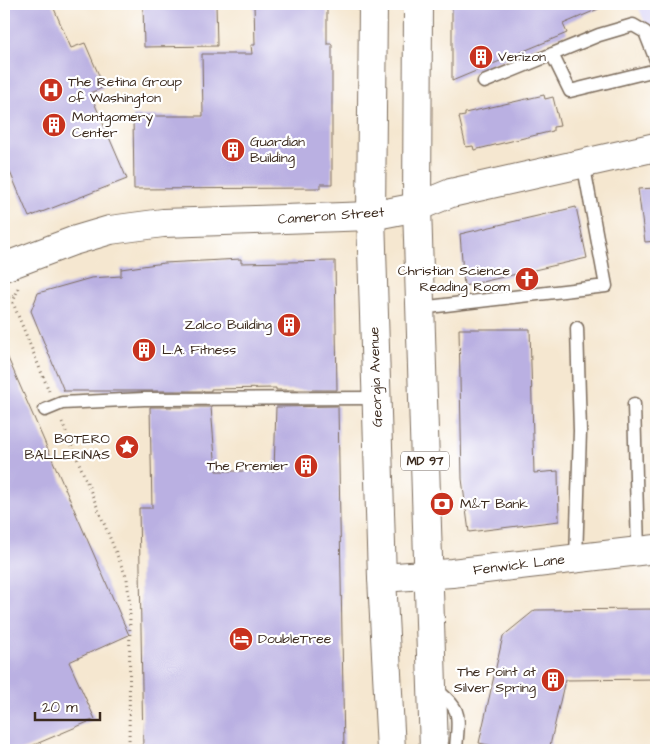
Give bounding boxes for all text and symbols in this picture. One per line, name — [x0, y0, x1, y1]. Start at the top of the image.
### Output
building icon: Verizon — [468, 44, 494, 70]
place label: Verizon — [498, 47, 546, 67]
place label: The Retina Group of Washington — [68, 72, 182, 108]
hospital icon: The Retina Group of Washington — [38, 77, 64, 103]
place label: Montgomery Center — [72, 107, 153, 143]
building icon: Montgomery Center — [41, 112, 67, 138]
place label: Guardian Building — [250, 132, 305, 168]
building icon: Guardian Building — [220, 137, 246, 163]
street label: Cameron Street — [277, 202, 385, 230]
place label: Christian Science Reading Room — [398, 261, 510, 297]
church icon: Christian Science Reading Room — [514, 266, 540, 292]
building icon: Zalco Building — [276, 312, 302, 338]
place label: Zalco Building — [184, 315, 272, 335]
street label: Georgia Avenue — [364, 326, 388, 428]
building icon: L.A. Fitness — [131, 337, 157, 363]
place label: L.A. Fitness — [162, 340, 236, 360]
place label: BOTERO BALLERINAS — [25, 429, 110, 465]
place icon: BOTERO BALLERINAS — [114, 434, 140, 460]
road number: MD 97 — [401, 452, 449, 471]
building icon: The Premier — [293, 453, 319, 479]
place label: The Premier — [207, 456, 288, 476]
bank icon: M&T Bank — [429, 491, 455, 517]
place label: M&T Bank — [460, 494, 528, 514]
street label: Fenwick Lane — [472, 549, 566, 581]
hotel icon: DoubleTree — [228, 626, 254, 652]
place label: DoubleTree — [258, 629, 332, 649]
place label: The Point at Silver Spring — [454, 662, 536, 698]
building icon: The Point at Silver Spring — [540, 667, 566, 693]
scale bar — [35, 689, 100, 721]
text: 20 m — [42, 697, 78, 718]

